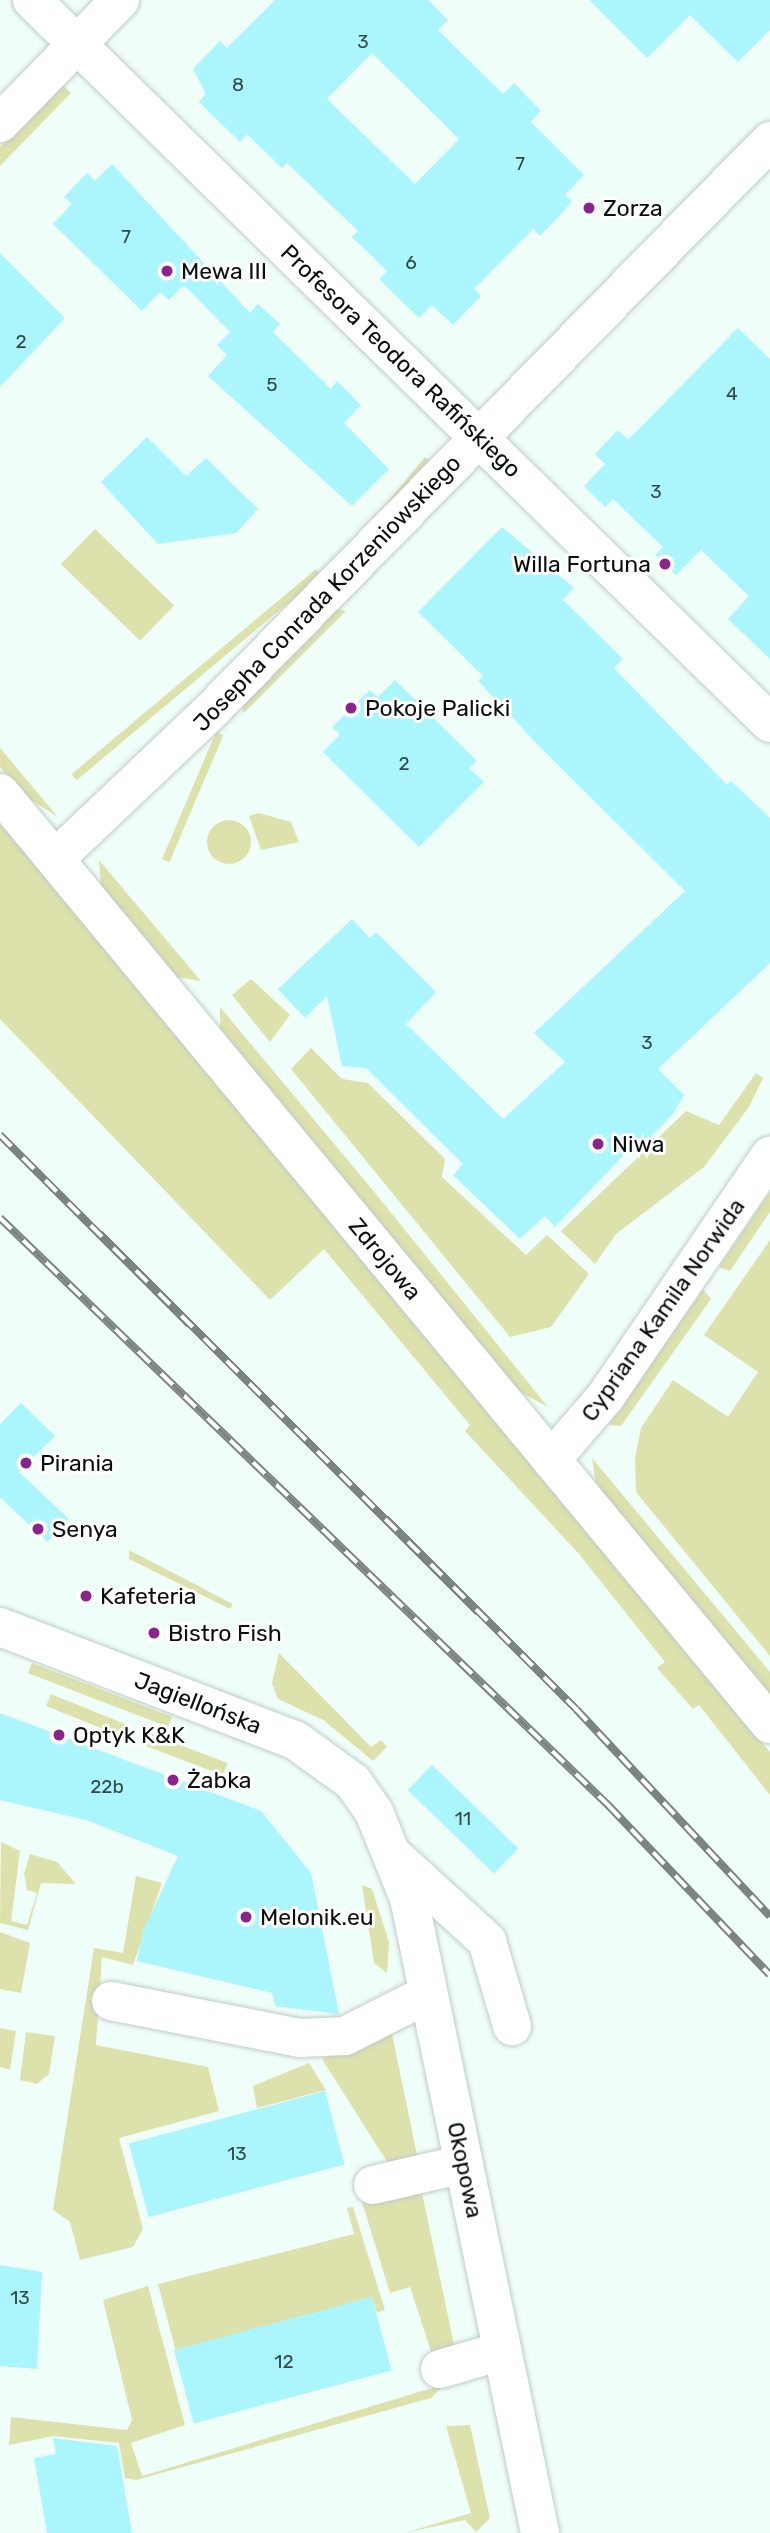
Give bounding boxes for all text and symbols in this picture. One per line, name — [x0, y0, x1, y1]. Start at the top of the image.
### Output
house number: 3 — [357, 31, 369, 53]
house number: 8 — [232, 74, 244, 96]
house number: 7 — [515, 153, 525, 175]
place label: Zorza — [603, 194, 663, 222]
marker: Zorza — [581, 200, 597, 216]
house number: 7 — [121, 226, 131, 248]
street label: Profesora Teodora Rafińskiego — [275, 239, 527, 483]
house number: 6 — [405, 252, 417, 274]
place label: Mewa III — [181, 257, 267, 285]
marker: Mewa III — [159, 263, 175, 279]
house number: 2 — [15, 331, 27, 353]
house number: 5 — [266, 374, 278, 396]
house number: 4 — [726, 383, 738, 405]
street label: Josepha Conrada Korzeniowskiego — [187, 449, 467, 737]
house number: 3 — [650, 481, 662, 503]
place label: Willa Fortuna — [513, 550, 651, 578]
marker: Willa Fortuna — [657, 556, 673, 572]
place label: Pokoje Palicki — [365, 694, 510, 722]
marker: Pokoje Palicki — [343, 700, 359, 716]
house number: 2 — [398, 753, 410, 775]
house number: 3 — [641, 1032, 653, 1054]
place label: Niwa — [612, 1130, 664, 1158]
marker: Niwa — [590, 1136, 606, 1152]
street label: Cypriana Kamila Norwida — [576, 1193, 750, 1427]
street label: Zdrojowa — [343, 1212, 427, 1306]
place label: Pirania — [40, 1449, 114, 1477]
marker: Pirania — [18, 1455, 34, 1471]
place label: Senya — [52, 1515, 118, 1543]
marker: Senya — [30, 1521, 46, 1537]
place label: Kafeteria — [100, 1582, 197, 1610]
marker: Kafeteria — [78, 1588, 94, 1604]
place label: Bistro Fish — [168, 1619, 282, 1647]
marker: Bistro Fish — [146, 1625, 162, 1641]
street label: Jagiellońska — [131, 1666, 265, 1740]
place label: Optyk K&K — [73, 1721, 185, 1749]
marker: Optyk K&K — [51, 1727, 67, 1743]
place label: Żabka — [187, 1766, 252, 1794]
marker: Żabka — [165, 1772, 181, 1788]
house number: 22b — [90, 1776, 124, 1798]
house number: 11 — [455, 1808, 471, 1830]
place label: Melonik.eu — [260, 1903, 374, 1931]
marker: Melonik.eu — [238, 1909, 254, 1925]
street label: Okopowa — [441, 2119, 489, 2221]
house number: 13 — [227, 2143, 247, 2165]
house number: 13 — [10, 2287, 30, 2309]
house number: 12 — [274, 2351, 294, 2373]

